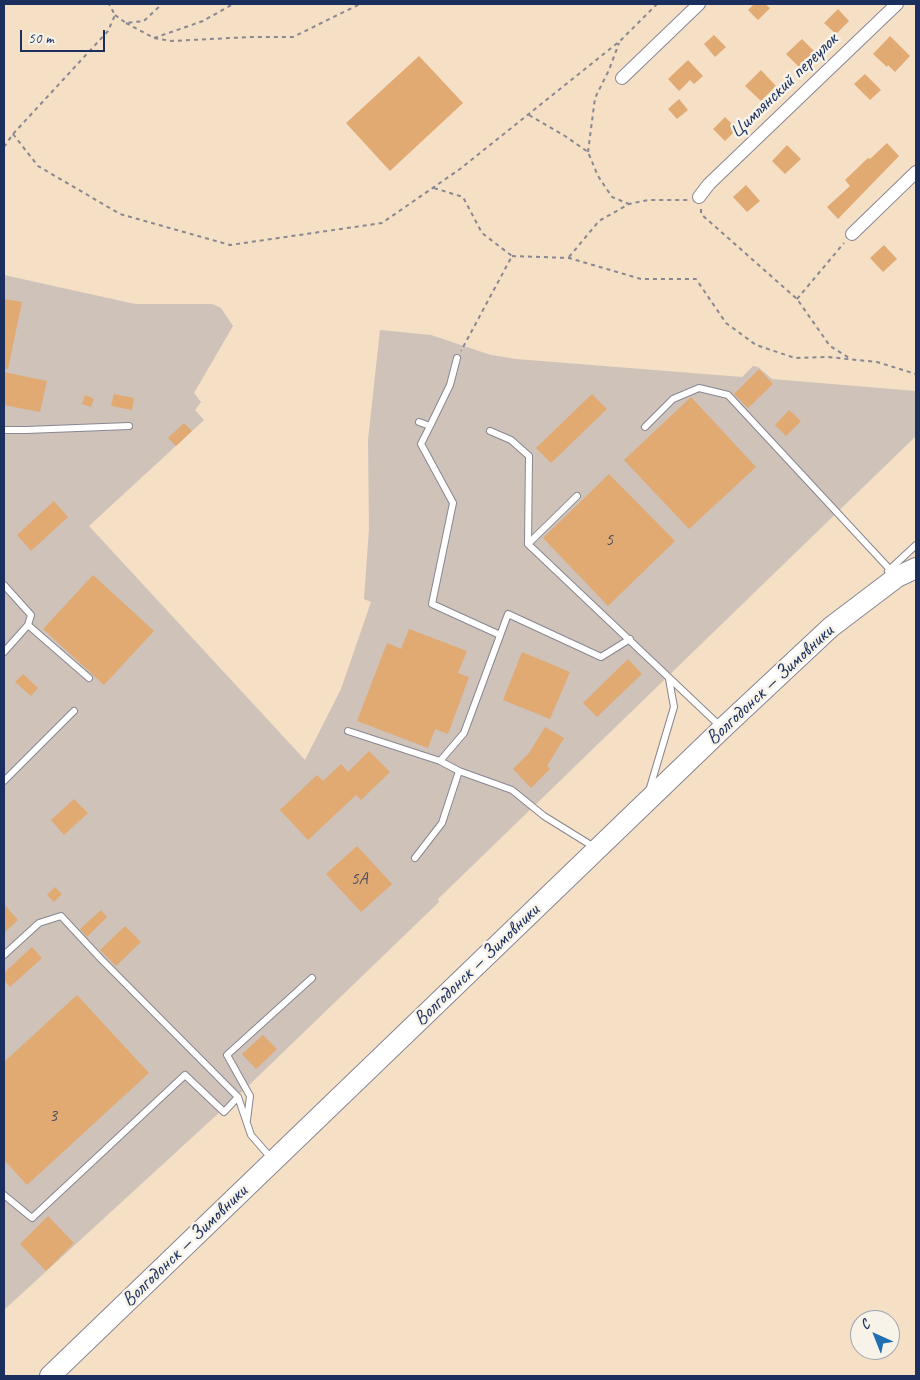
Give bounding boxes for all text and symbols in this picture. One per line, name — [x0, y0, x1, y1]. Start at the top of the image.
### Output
scale bar — [22, 20, 108, 52]
street label: Цимлянский переулок — [725, 28, 843, 144]
text: 50 m — [28, 29, 54, 48]
house number: 5 — [605, 529, 613, 551]
street label: Волгодонск — Зимовники — [701, 620, 839, 750]
house number: 5А — [350, 868, 368, 890]
street label: Волгодонск — Зимовники — [409, 899, 545, 1031]
house number: 3 — [49, 1105, 57, 1127]
street label: Волгодонск — Зимовники — [117, 1180, 253, 1312]
north arrow — [850, 1310, 900, 1360]
text: С — [857, 1316, 873, 1333]

